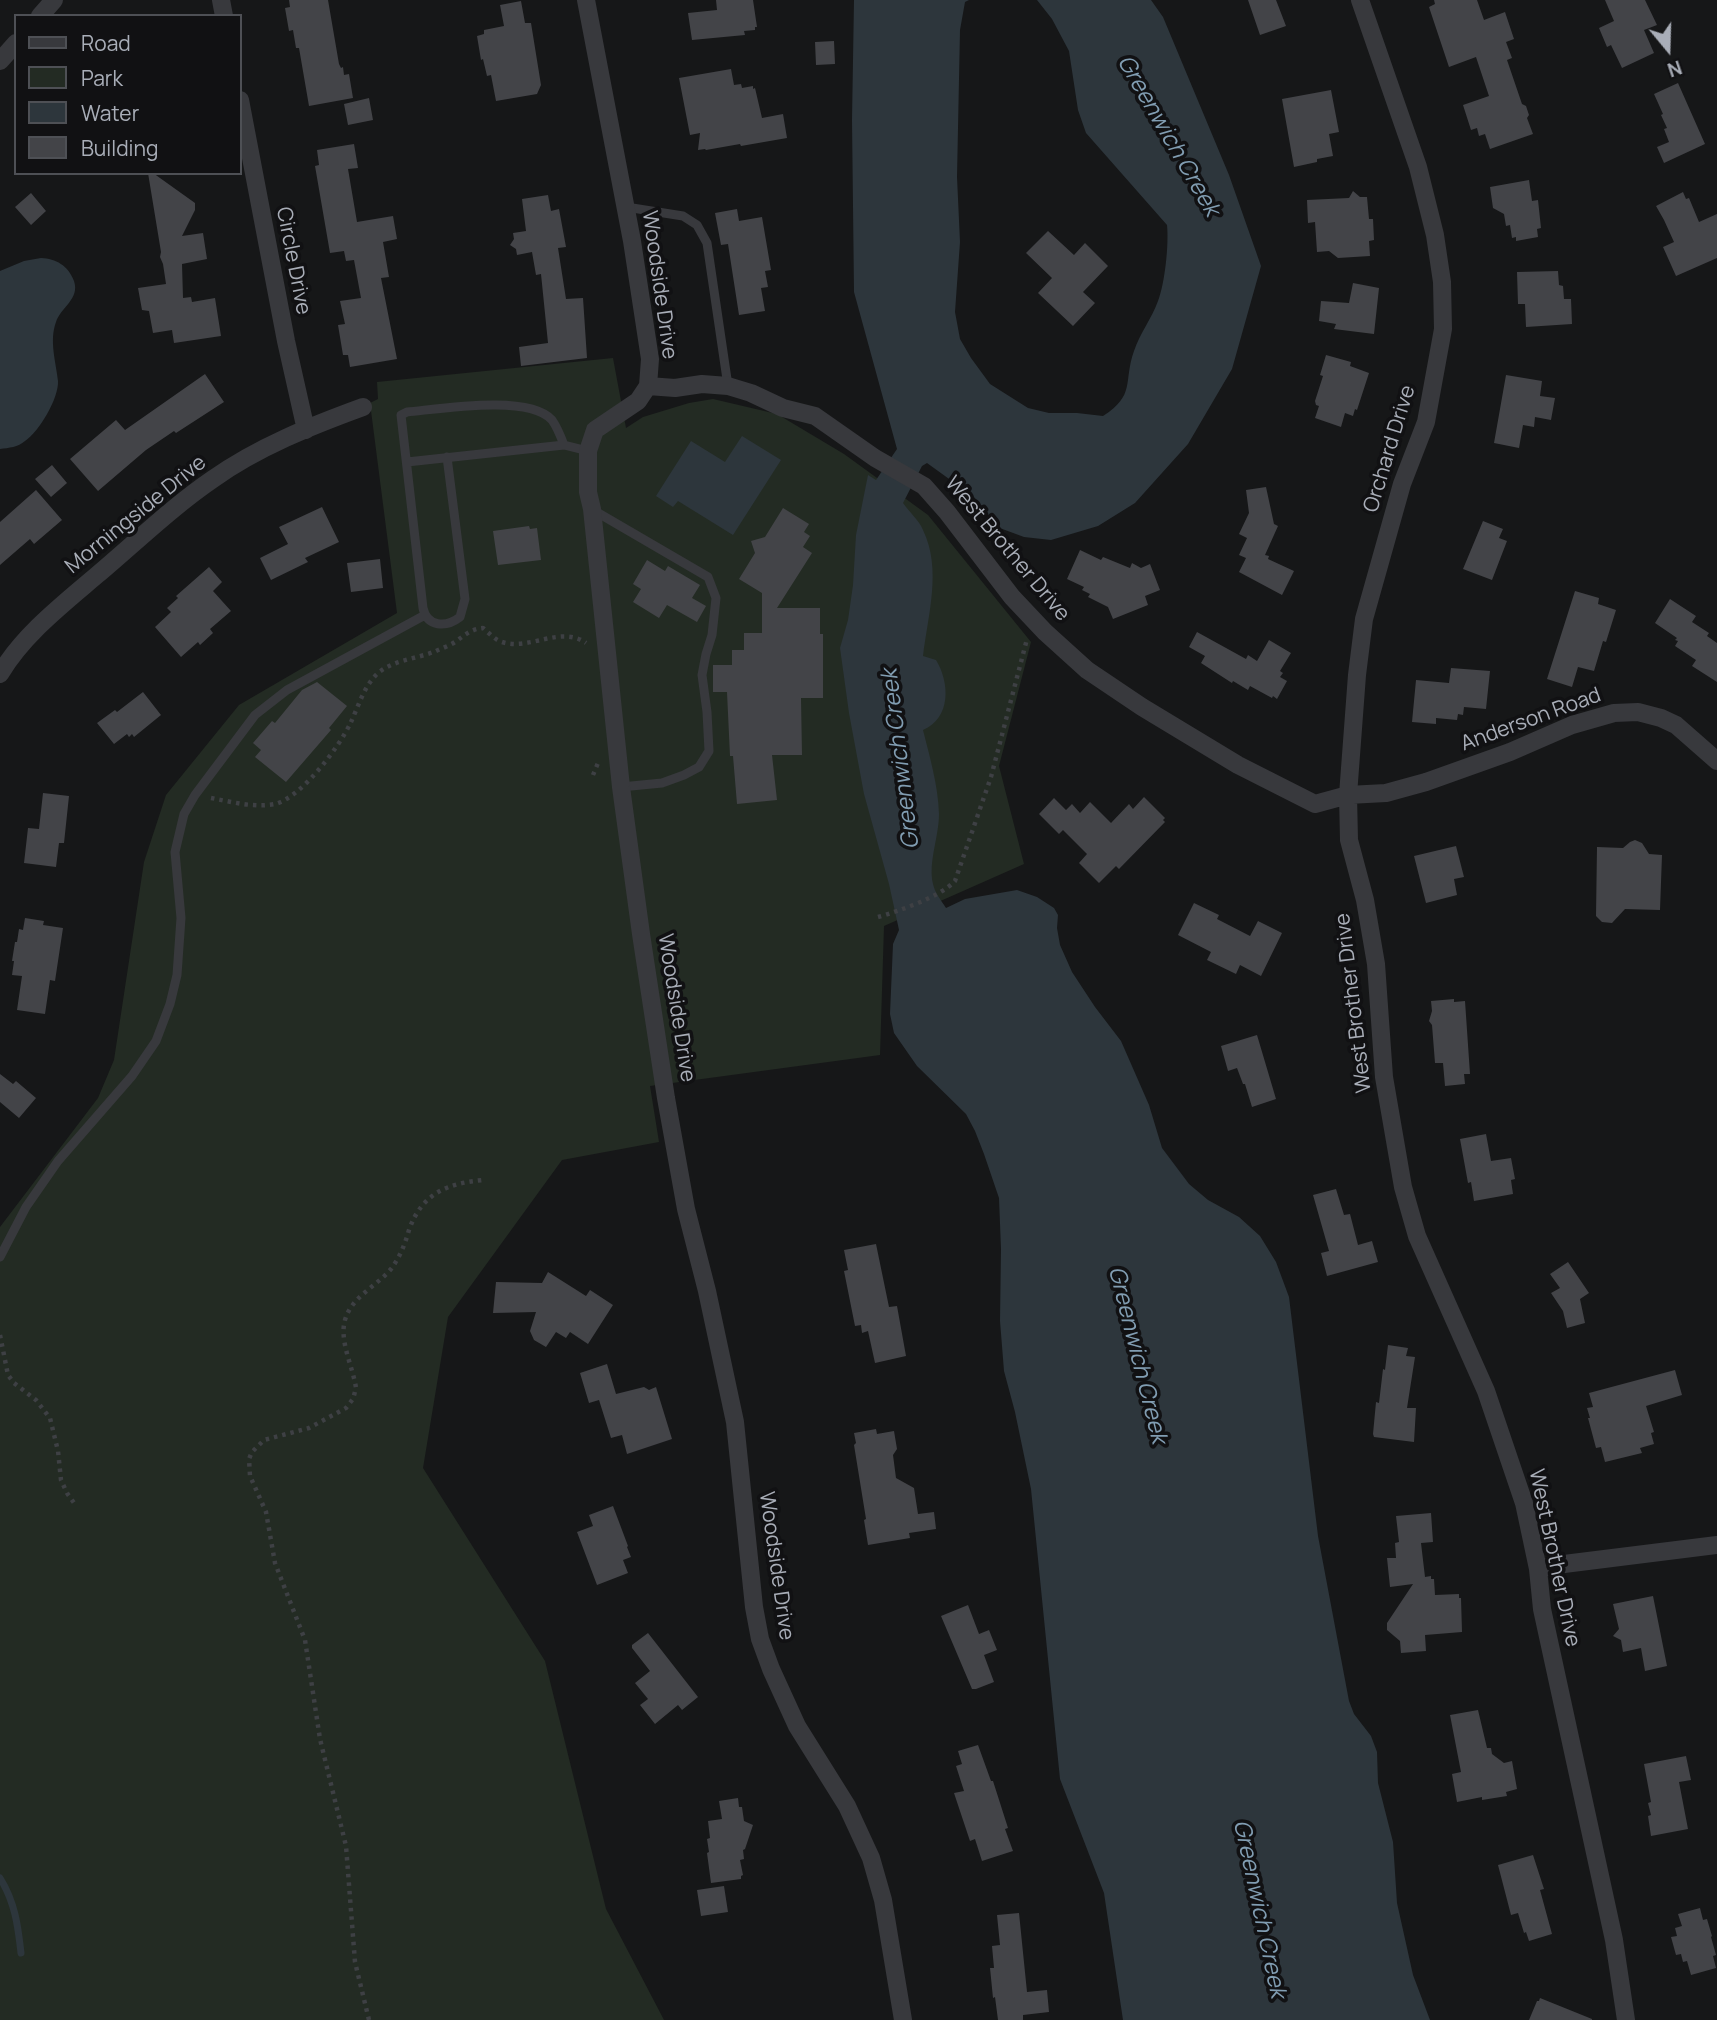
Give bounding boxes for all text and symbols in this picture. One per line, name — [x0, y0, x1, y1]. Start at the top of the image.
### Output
legend — [14, 14, 242, 175]
north arrow — [1633, 14, 1703, 84]
text: Road — [81, 29, 131, 57]
water label: Greenwich Creek — [1111, 51, 1225, 221]
text: N — [1664, 54, 1686, 83]
text: Park — [81, 64, 123, 92]
text: Water — [81, 99, 139, 127]
text: Building — [81, 134, 158, 162]
street label: Circle Drive — [270, 205, 316, 317]
street label: Woodside Drive — [636, 209, 682, 361]
street label: Orchard Drive — [1359, 382, 1421, 516]
street label: Morningside Drive — [61, 450, 211, 580]
street label: West Brother Drive — [939, 472, 1075, 626]
water label: Greenwich Creek — [876, 667, 926, 851]
street label: Anderson Road — [1457, 683, 1605, 757]
street label: West Brother Drive — [1330, 912, 1378, 1094]
street label: Woodside Drive — [652, 932, 700, 1084]
water label: Greenwich Creek — [1102, 1264, 1172, 1446]
street label: West Brother Drive — [1523, 1467, 1585, 1649]
street label: Woodside Drive — [753, 1490, 799, 1642]
water label: Greenwich Creek — [1227, 1817, 1291, 2001]

